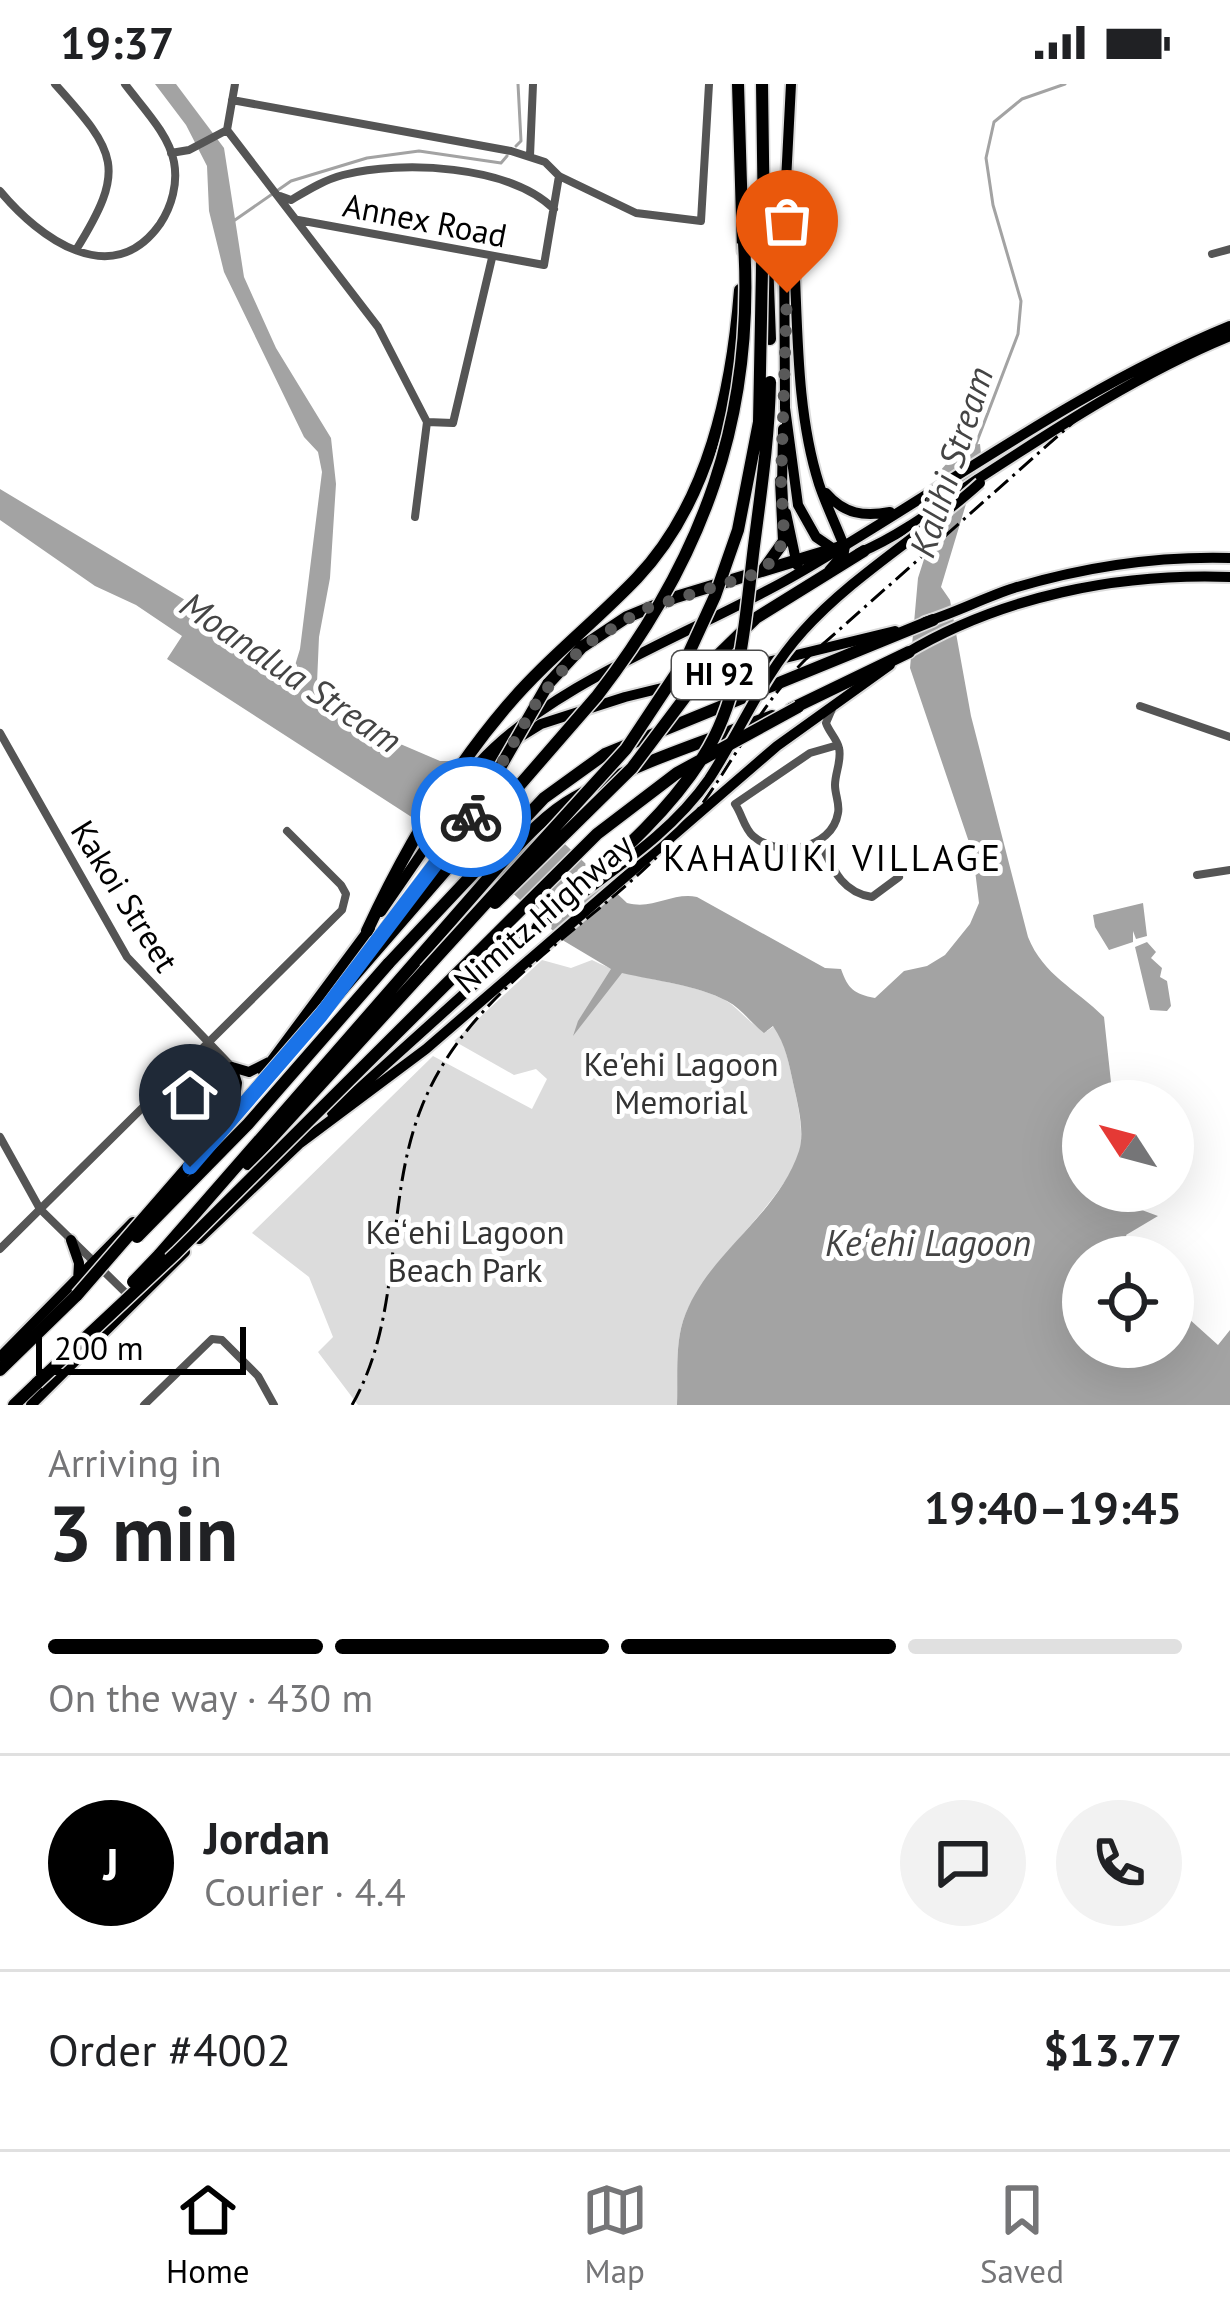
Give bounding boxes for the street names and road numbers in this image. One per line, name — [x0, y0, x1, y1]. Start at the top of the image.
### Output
street label: Annex Road — [339, 183, 511, 256]
road number: HI 92 — [672, 651, 768, 699]
street label: Kakoi Street — [62, 812, 189, 979]
street label: Nimitz Highway — [444, 823, 641, 1002]

